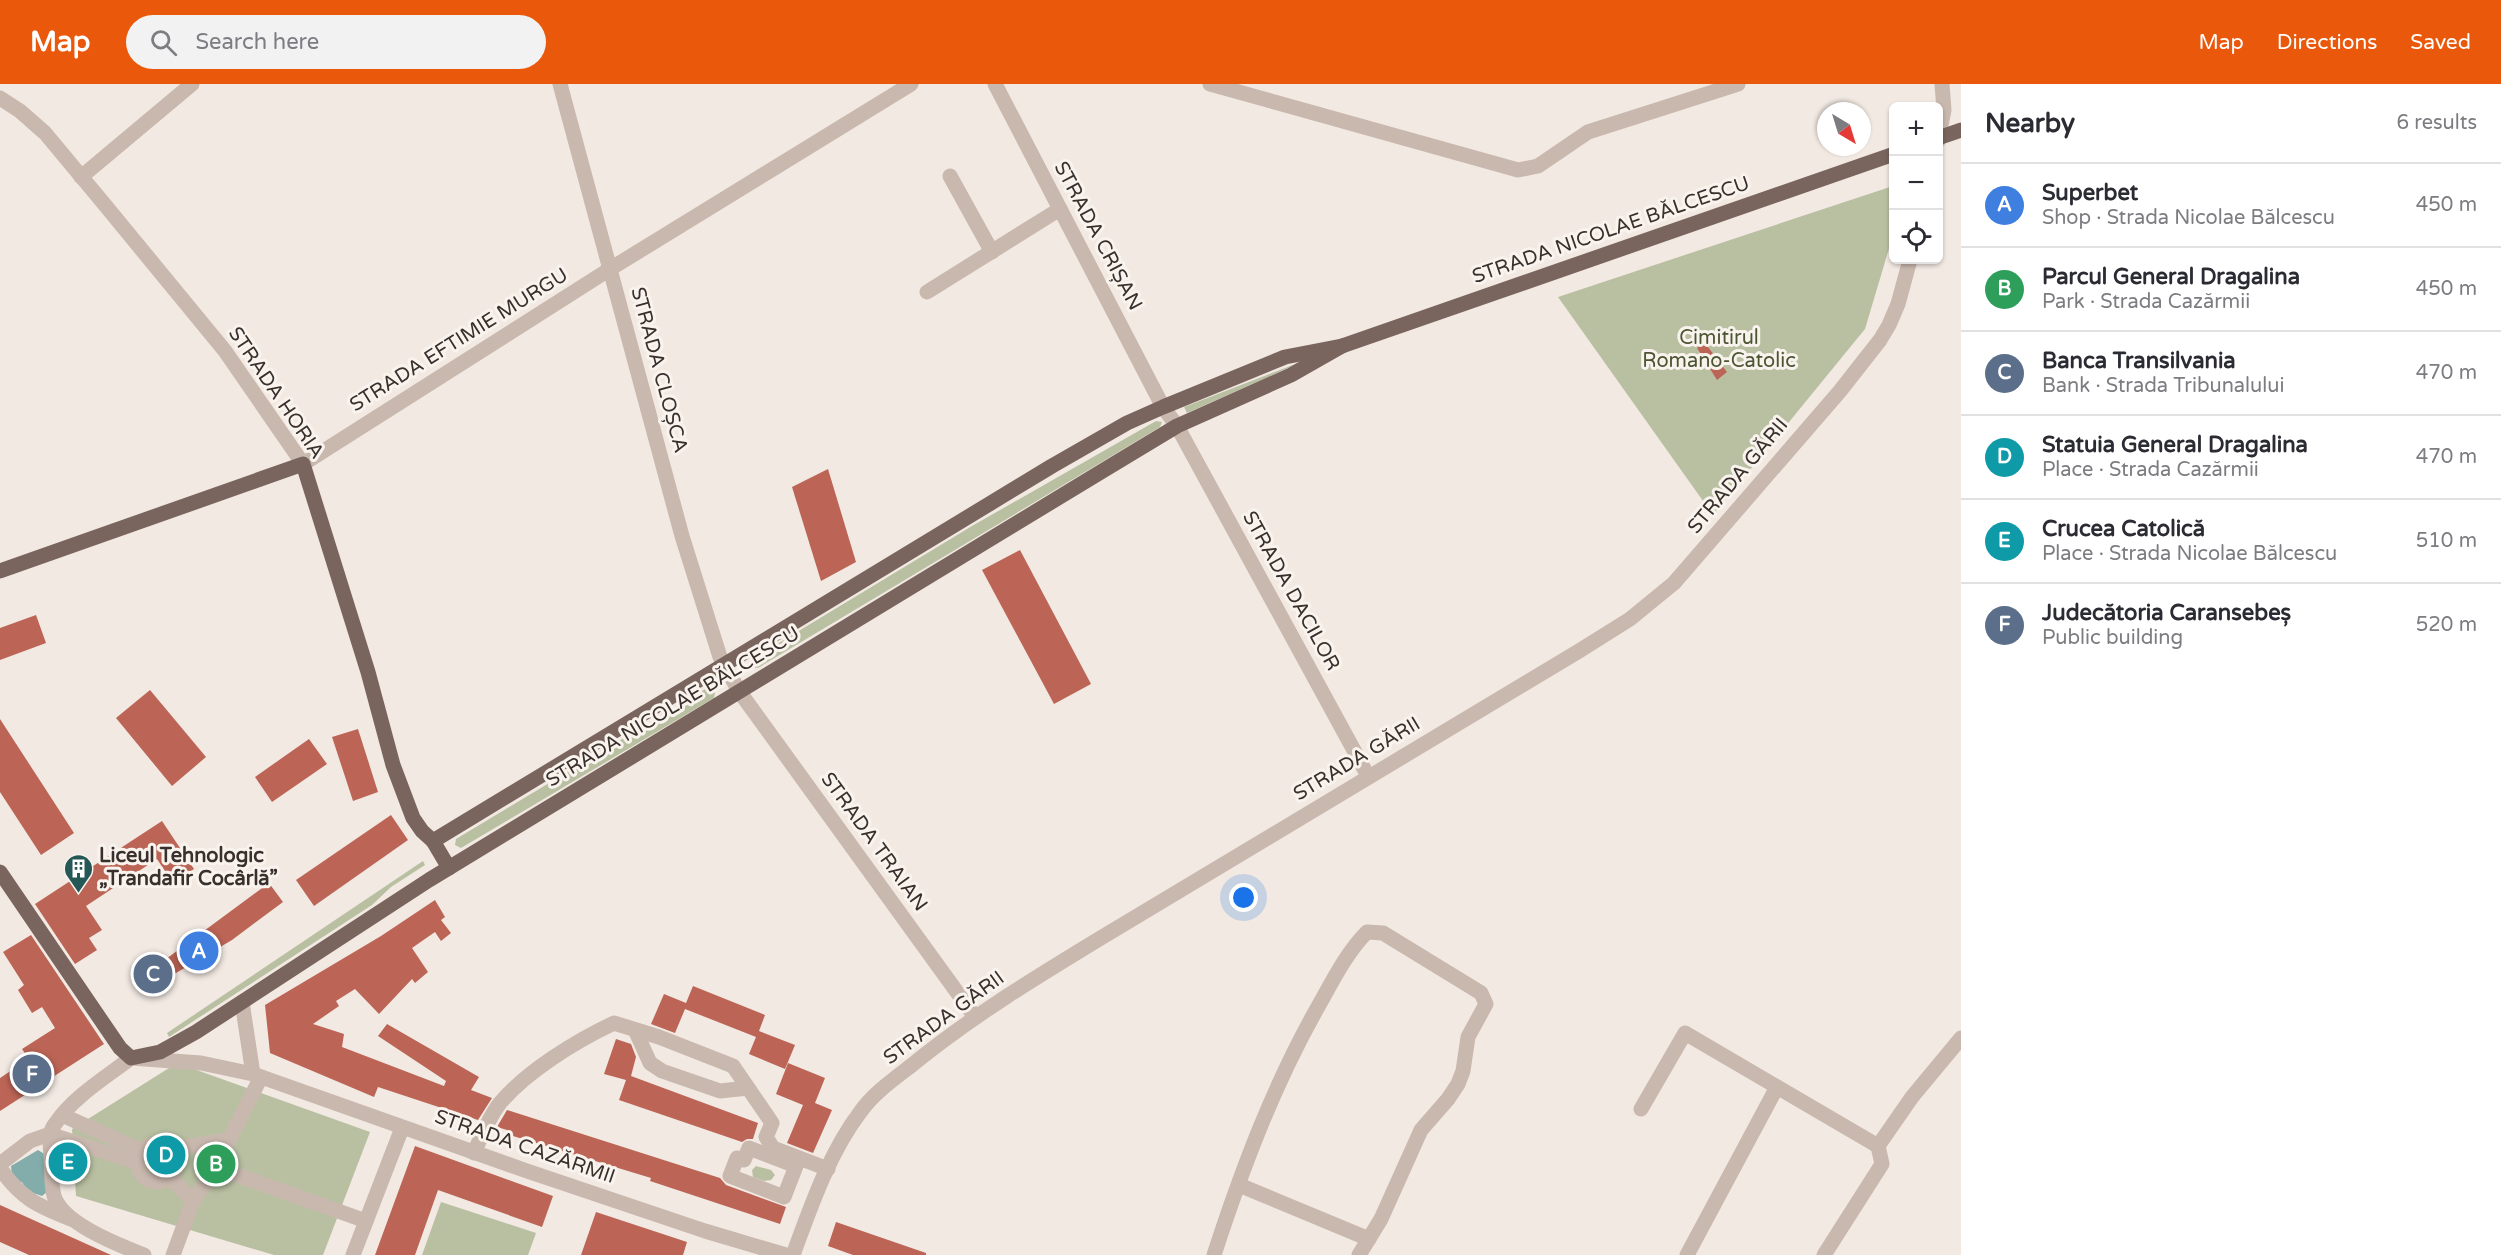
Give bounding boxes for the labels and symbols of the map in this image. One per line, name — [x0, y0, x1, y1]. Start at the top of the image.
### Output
north arrow — [1817, 102, 1871, 156]
street label: STRADA CRIȘAN — [1049, 158, 1147, 314]
street label: STRADA NICOLAE BĂLCESCU — [1469, 170, 1753, 289]
street label: STRADA EFTIMIE MURGU — [346, 263, 572, 417]
street label: STRADA CLOȘCA — [625, 285, 693, 455]
street label: STRADA HORIA — [223, 322, 329, 464]
park label: Cimitirul Romano-Catolic — [1642, 326, 1796, 373]
street label: STRADA GĂRII — [1682, 413, 1793, 539]
street label: STRADA DACILOR — [1237, 507, 1345, 675]
street label: STRADA NICOLAE BĂLCESCU — [541, 621, 804, 792]
street label: STRADA GĂRII — [1289, 711, 1425, 806]
street label: STRADA TRAIAN — [816, 768, 932, 916]
place label: Liceul Tehnologic „Trandafir Cocârlă” — [99, 844, 278, 891]
building icon: Liceul Tehnologic „Trandafir Cocârlă” — [62, 852, 94, 894]
your location — [1229, 883, 1258, 912]
pin: A — [180, 928, 218, 974]
pin: C — [134, 952, 172, 996]
street label: STRADA GĂRII — [878, 965, 1009, 1070]
pin: F — [12, 1052, 51, 1096]
street label: STRADA CAZĂRMII — [432, 1104, 619, 1189]
pin: D — [146, 1132, 186, 1178]
pin: E — [48, 1140, 88, 1184]
pin: B — [196, 1142, 236, 1186]

